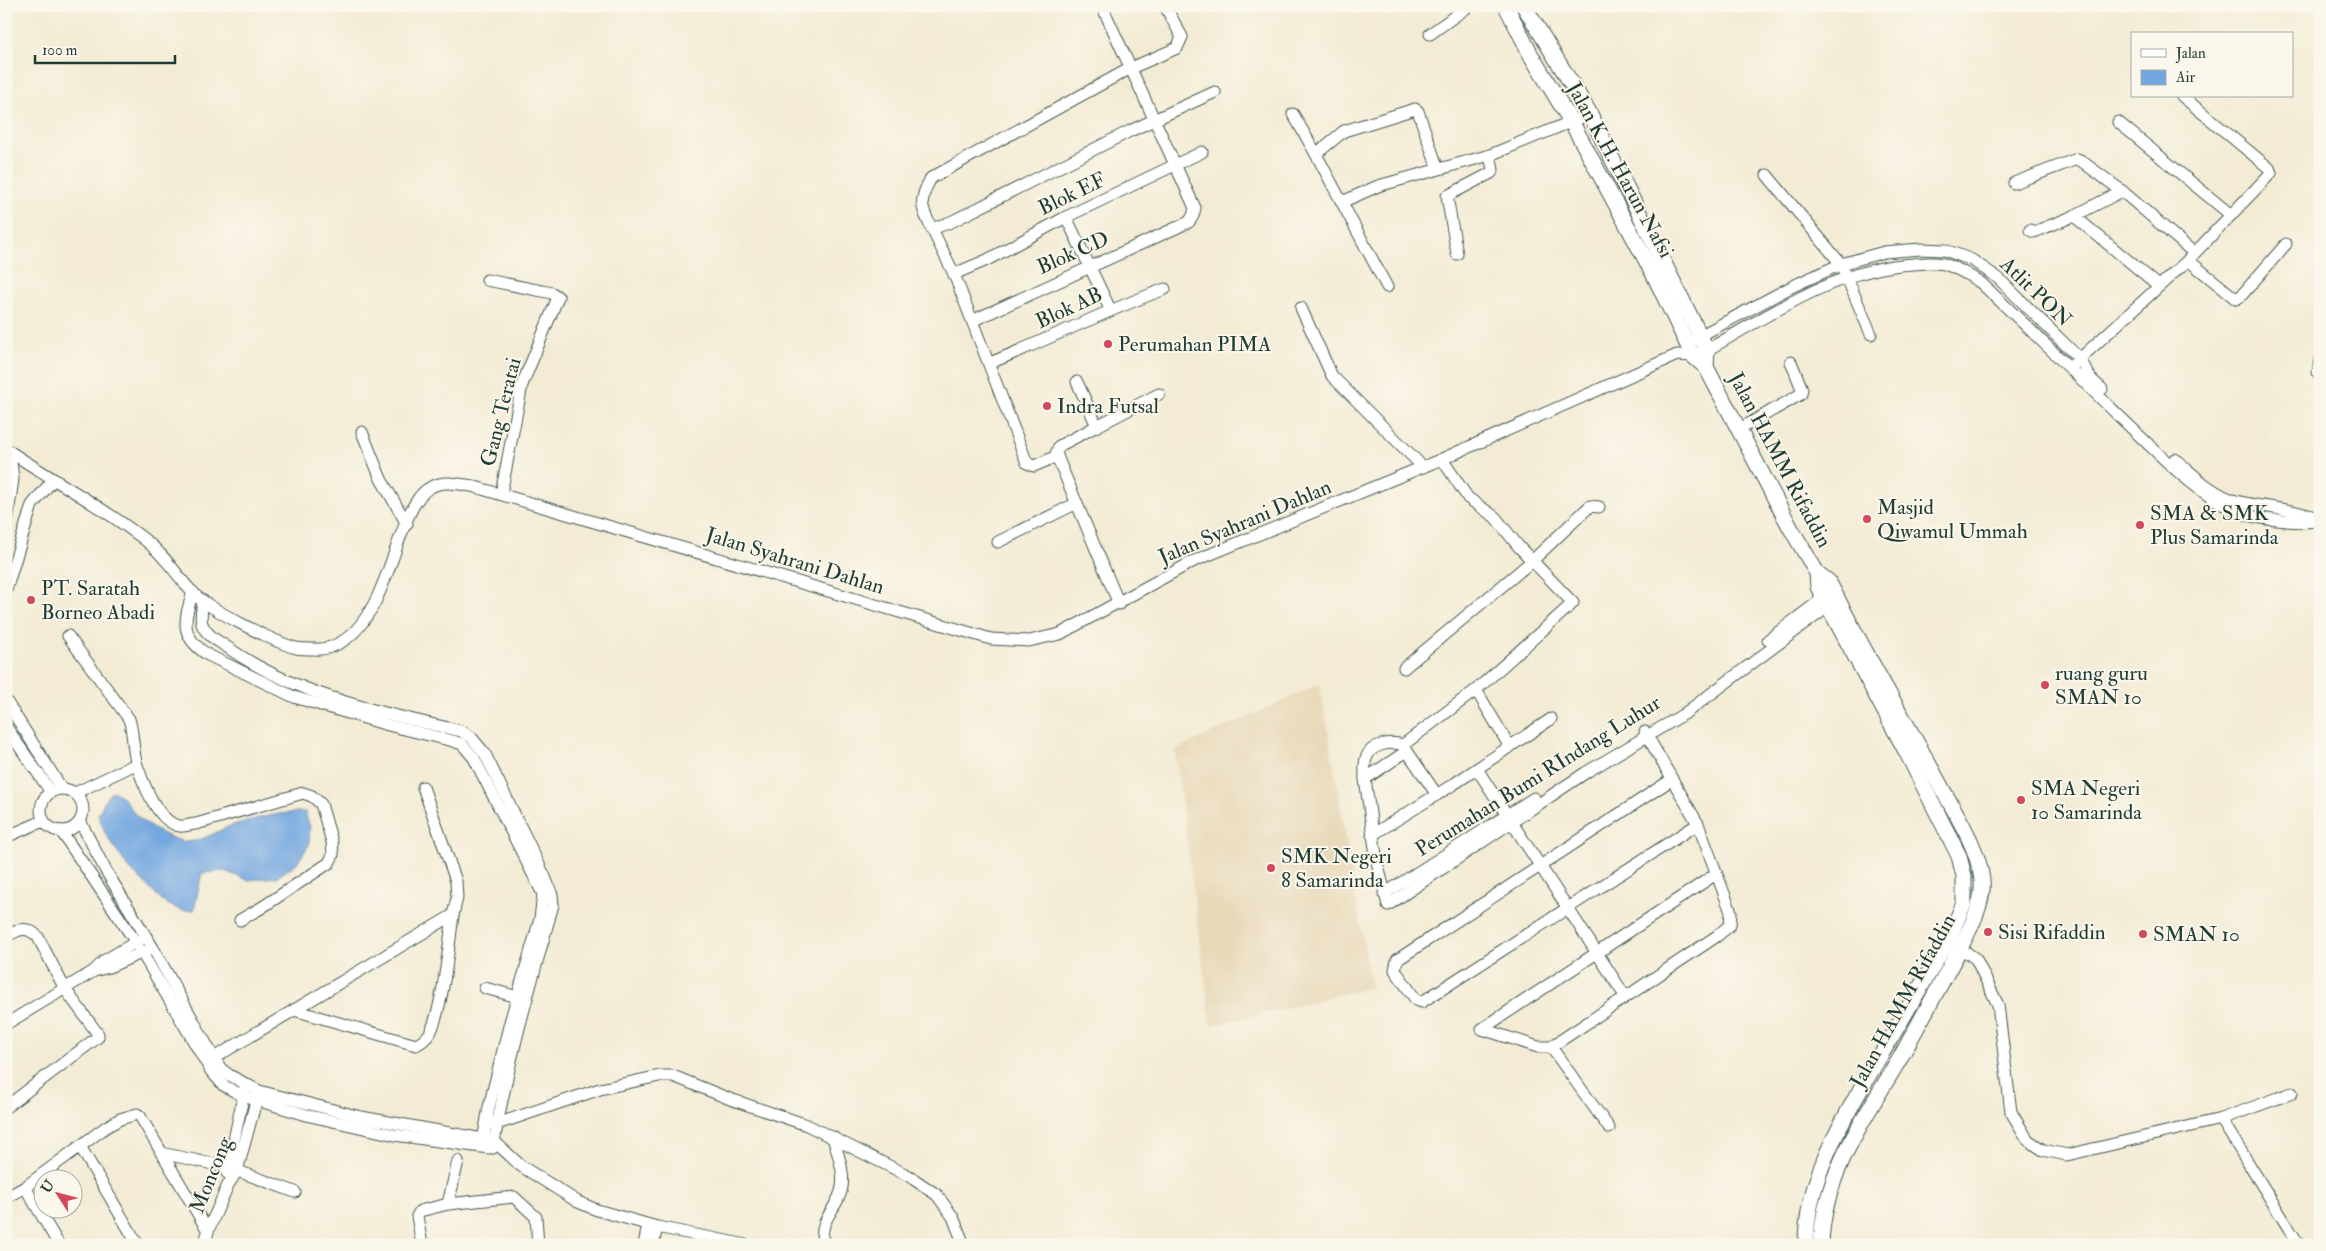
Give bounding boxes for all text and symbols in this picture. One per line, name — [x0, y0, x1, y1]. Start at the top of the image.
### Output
scale bar — [35, 32, 175, 64]
legend — [2131, 32, 2294, 98]
text: 100 m — [42, 41, 78, 60]
text: Jalan — [2175, 44, 2206, 64]
text: Air — [2175, 68, 2196, 87]
street label: Jalan K.H. Harun Nafsi — [1560, 76, 1680, 263]
street label: Blok EF — [1034, 166, 1110, 222]
street label: Blok CD — [1033, 225, 1113, 281]
street label: Atlit PON — [1994, 250, 2078, 333]
street label: Blok AB — [1031, 281, 1107, 335]
place label: Perumahan PIMA — [1118, 331, 1271, 358]
marker: Perumahan PIMA — [1102, 338, 1114, 350]
street label: Gang Teratai — [474, 354, 528, 469]
street label: Jalan HAMM Rifaddin — [1722, 367, 1838, 552]
place label: Indra Futsal — [1057, 393, 1160, 420]
marker: Indra Futsal — [1041, 400, 1053, 412]
street label: Jalan Syahrani Dahlan — [1154, 473, 1336, 571]
place label: Masjid Qiwamul Ummah — [1877, 494, 2028, 545]
place label: SMA & SMK Plus Samarinda — [2150, 500, 2279, 551]
marker: Masjid Qiwamul Ummah — [1861, 513, 1873, 525]
marker: SMA & SMK Plus Samarinda — [2134, 519, 2146, 531]
street label: Jalan Syahrani Dahlan — [702, 521, 888, 601]
place label: PT. Saratah Borneo Abadi — [41, 575, 155, 626]
marker: PT. Saratah Borneo Abadi — [25, 594, 37, 606]
place label: ruang guru SMAN 10 — [2055, 660, 2148, 711]
marker: ruang guru SMAN 10 — [2039, 679, 2051, 691]
street label: Perumahan Bumi RIndang Luhur — [1410, 689, 1666, 863]
place label: SMA Negeri 10 Samarinda — [2031, 775, 2142, 826]
marker: SMA Negeri 10 Samarinda — [2015, 794, 2027, 806]
place label: SMK Negeri 8 Samarinda — [1281, 843, 1392, 894]
marker: SMK Negeri 8 Samarinda — [1265, 862, 1277, 874]
street label: Jalan HAMM Rifaddin — [1844, 909, 1962, 1094]
place label: Sisi Rifaddin — [1998, 919, 2106, 946]
place label: SMAN 10 — [2153, 921, 2240, 948]
marker: Sisi Rifaddin — [1982, 926, 1994, 938]
marker: SMAN 10 — [2137, 928, 2149, 940]
street label: Moncong — [183, 1132, 239, 1217]
north arrow — [32, 1168, 82, 1218]
text: U — [38, 1177, 58, 1196]

